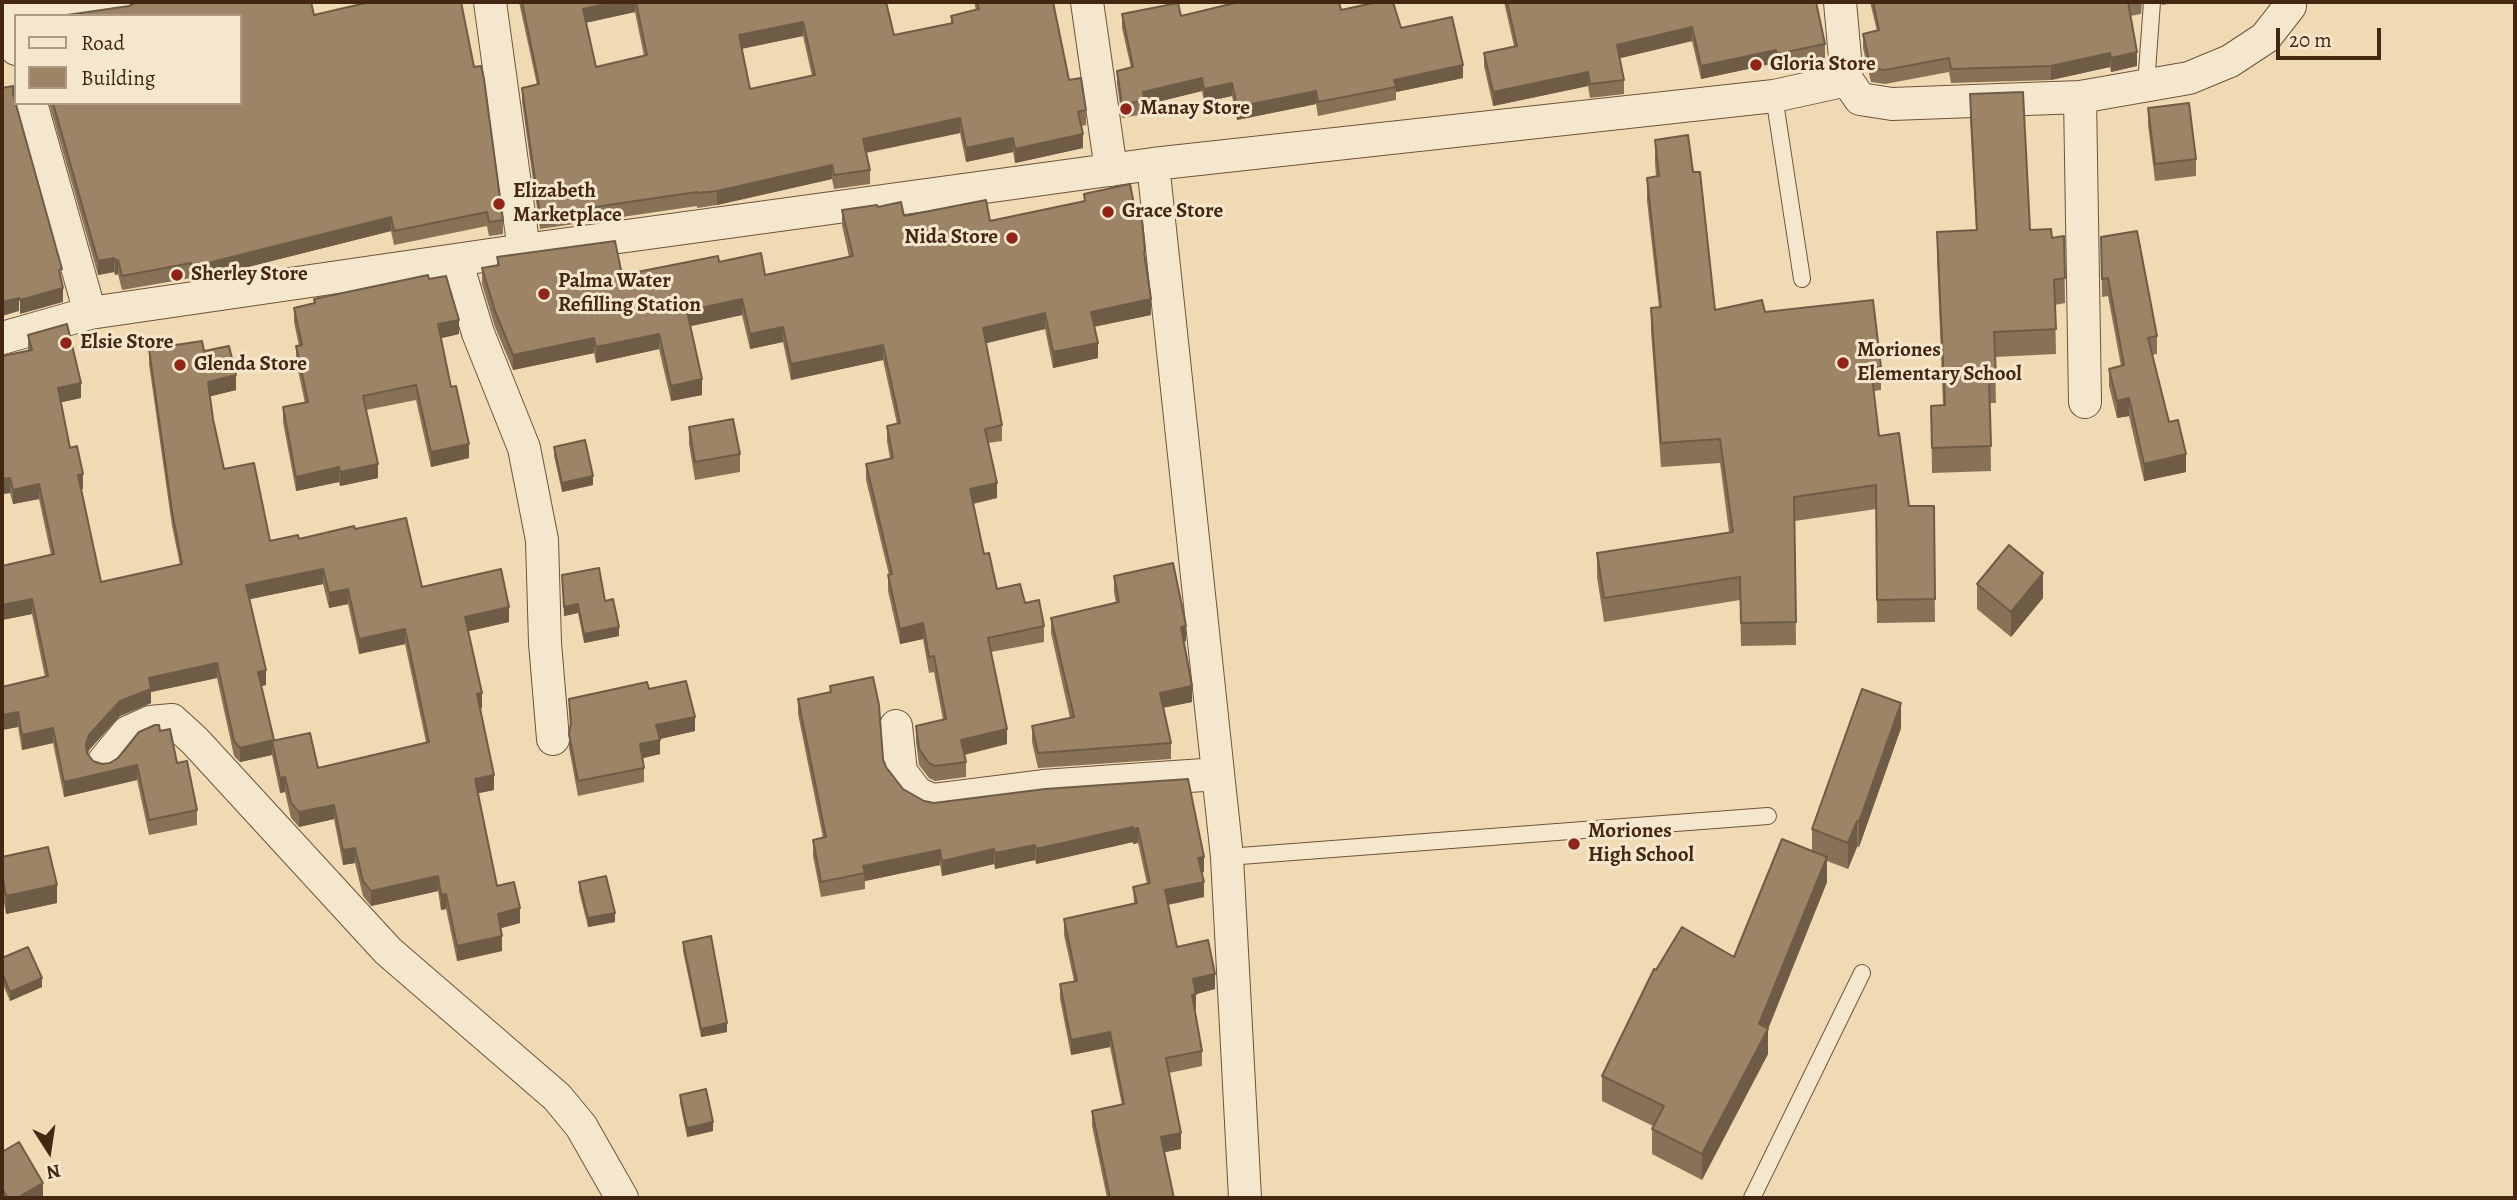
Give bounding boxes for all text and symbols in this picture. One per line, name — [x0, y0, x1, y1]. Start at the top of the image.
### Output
legend — [14, 14, 242, 105]
scale bar — [2279, 14, 2384, 58]
text: 20 m — [2289, 26, 2332, 54]
text: Road — [81, 29, 125, 57]
place label: Gloria Store — [1770, 52, 1876, 78]
marker: Gloria Store — [1748, 57, 1764, 73]
text: Building — [81, 64, 155, 92]
place label: Manay Store — [1140, 96, 1250, 122]
marker: Manay Store — [1118, 101, 1134, 117]
place label: Elizabeth Marketplace — [513, 179, 622, 229]
marker: Elizabeth Marketplace — [491, 196, 507, 212]
place label: Grace Store — [1122, 199, 1223, 225]
marker: Grace Store — [1100, 204, 1116, 220]
place label: Nida Store — [904, 225, 998, 251]
marker: Nida Store — [1004, 230, 1020, 246]
place label: Sherley Store — [191, 262, 308, 288]
marker: Sherley Store — [169, 267, 185, 283]
place label: Palma Water Refilling Station — [558, 269, 701, 319]
marker: Palma Water Refilling Station — [536, 286, 552, 302]
place label: Elsie Store — [80, 330, 173, 356]
marker: Elsie Store — [58, 335, 74, 351]
place label: Moriones Elementary School — [1857, 338, 2022, 388]
place label: Glenda Store — [194, 352, 307, 378]
marker: Moriones Elementary School — [1835, 355, 1851, 371]
marker: Glenda Store — [172, 357, 188, 373]
place label: Moriones High School — [1588, 819, 1694, 869]
marker: Moriones High School — [1566, 836, 1582, 852]
north arrow — [14, 1116, 84, 1186]
text: N — [44, 1157, 63, 1186]

